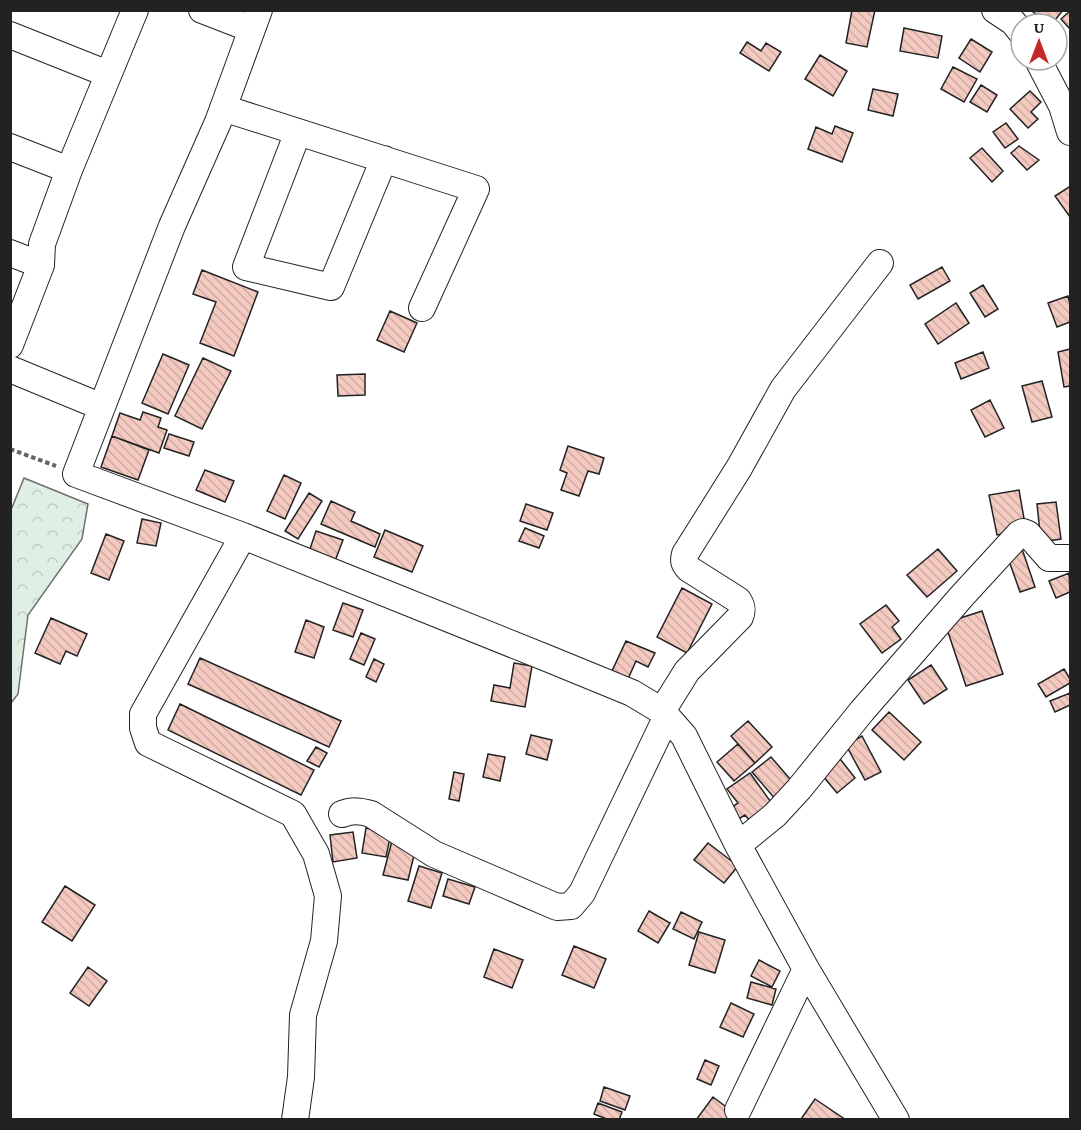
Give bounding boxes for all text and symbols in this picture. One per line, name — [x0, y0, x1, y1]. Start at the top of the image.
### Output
north arrow — [1009, 12, 1069, 72]
text: U — [1034, 19, 1045, 36]

